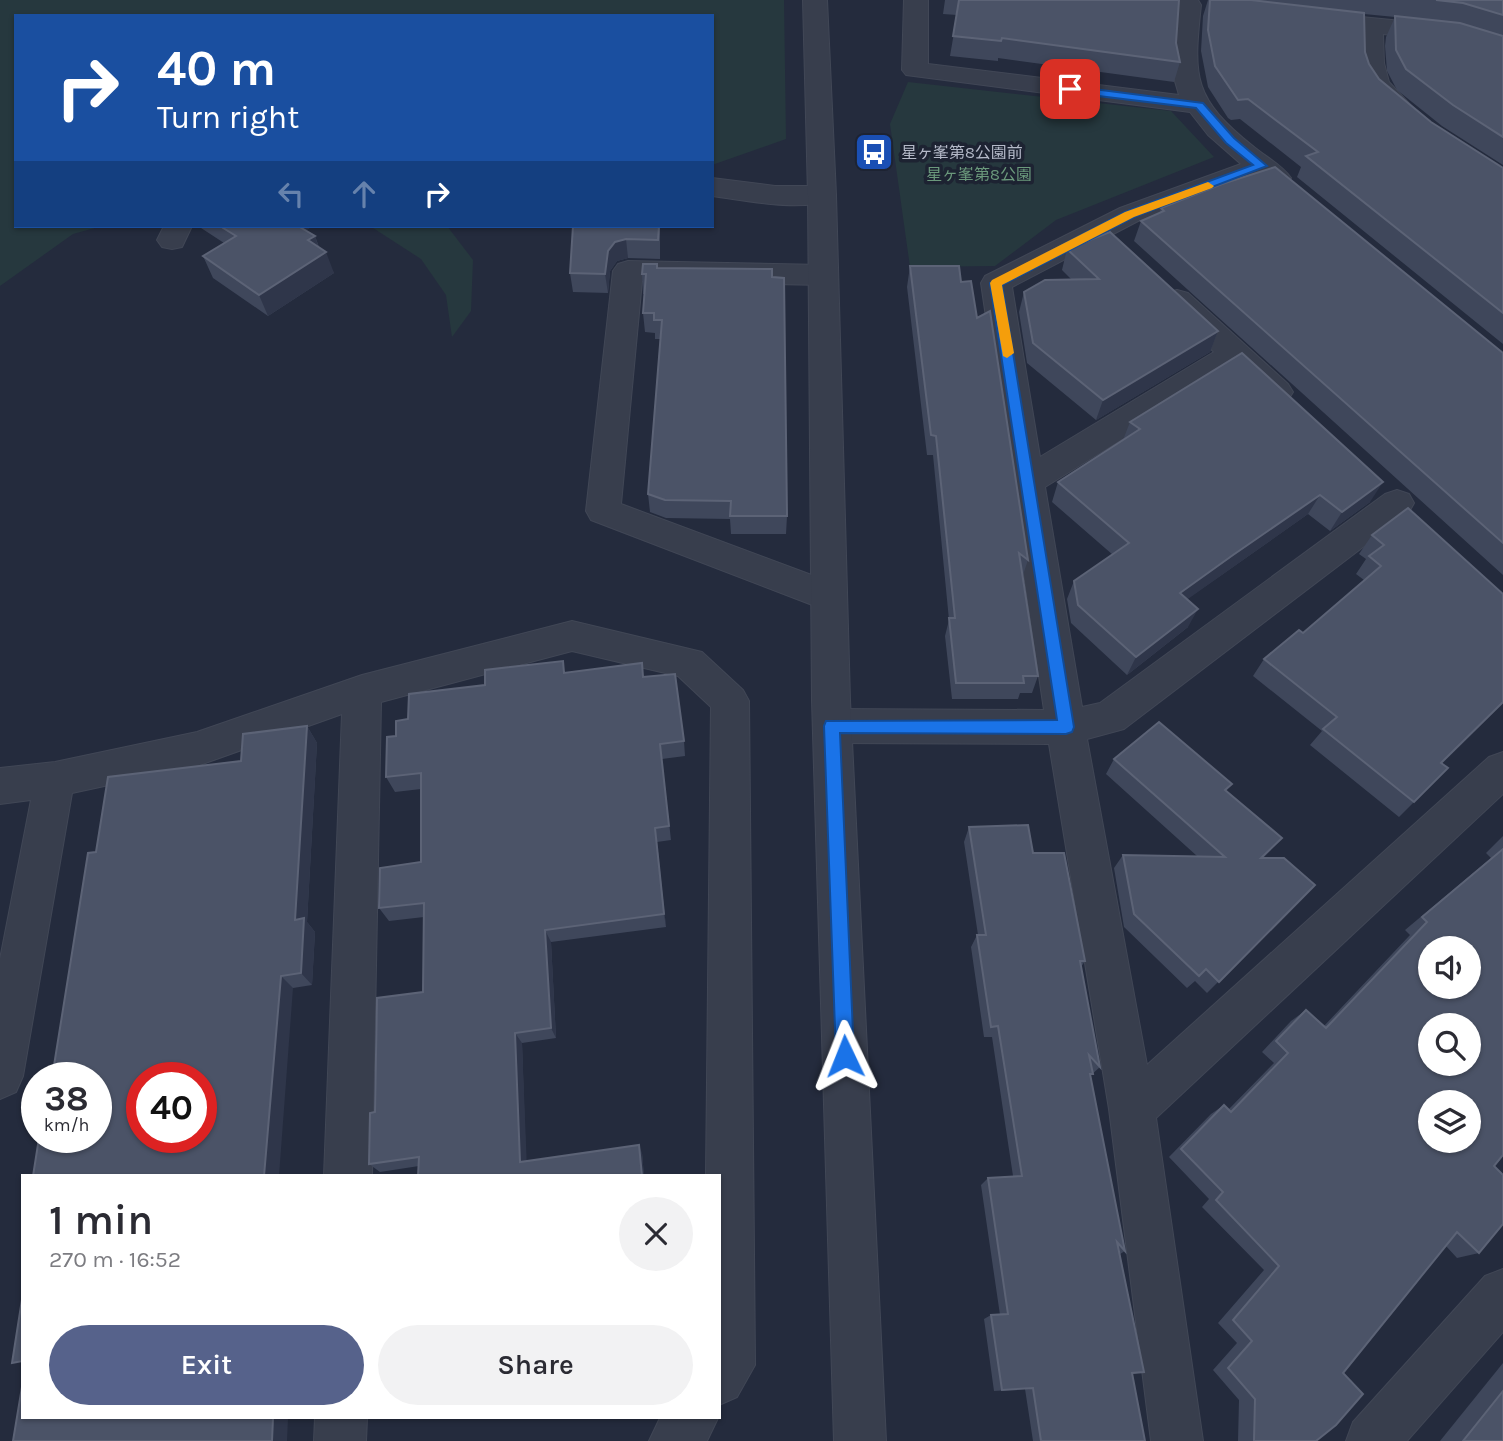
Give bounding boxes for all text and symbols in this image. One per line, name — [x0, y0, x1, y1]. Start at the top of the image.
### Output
text: 40 m — [157, 40, 276, 97]
icon: right — [42, 42, 133, 133]
pin — [1040, 59, 1100, 119]
icon: arrive — [1051, 70, 1089, 108]
text: Turn right — [157, 99, 299, 136]
bus stop icon: 星ヶ峯第8公園前 — [853, 131, 895, 173]
place label: 星ヶ峯第8公園前 — [901, 143, 1023, 162]
park label: 星ヶ峯第8公園 — [926, 165, 1032, 184]
icon: left — [272, 175, 310, 213]
icon: ahead — [345, 175, 383, 213]
icon: right — [418, 175, 456, 213]
map controls — [1418, 936, 1481, 1153]
button: sound — [1418, 936, 1481, 999]
button: search — [1418, 1013, 1481, 1076]
position arrow — [808, 1019, 882, 1093]
speed limit sign: 40 — [126, 1062, 217, 1153]
text: 38 — [44, 1078, 89, 1119]
button: layers — [1418, 1090, 1481, 1153]
text: km/h — [44, 1114, 89, 1136]
text: 1 min — [49, 1195, 153, 1245]
button: close — [619, 1197, 693, 1271]
text: 270 m · 16:52 — [49, 1246, 181, 1273]
button: Exit — [49, 1325, 364, 1405]
button: Share — [378, 1325, 693, 1405]

